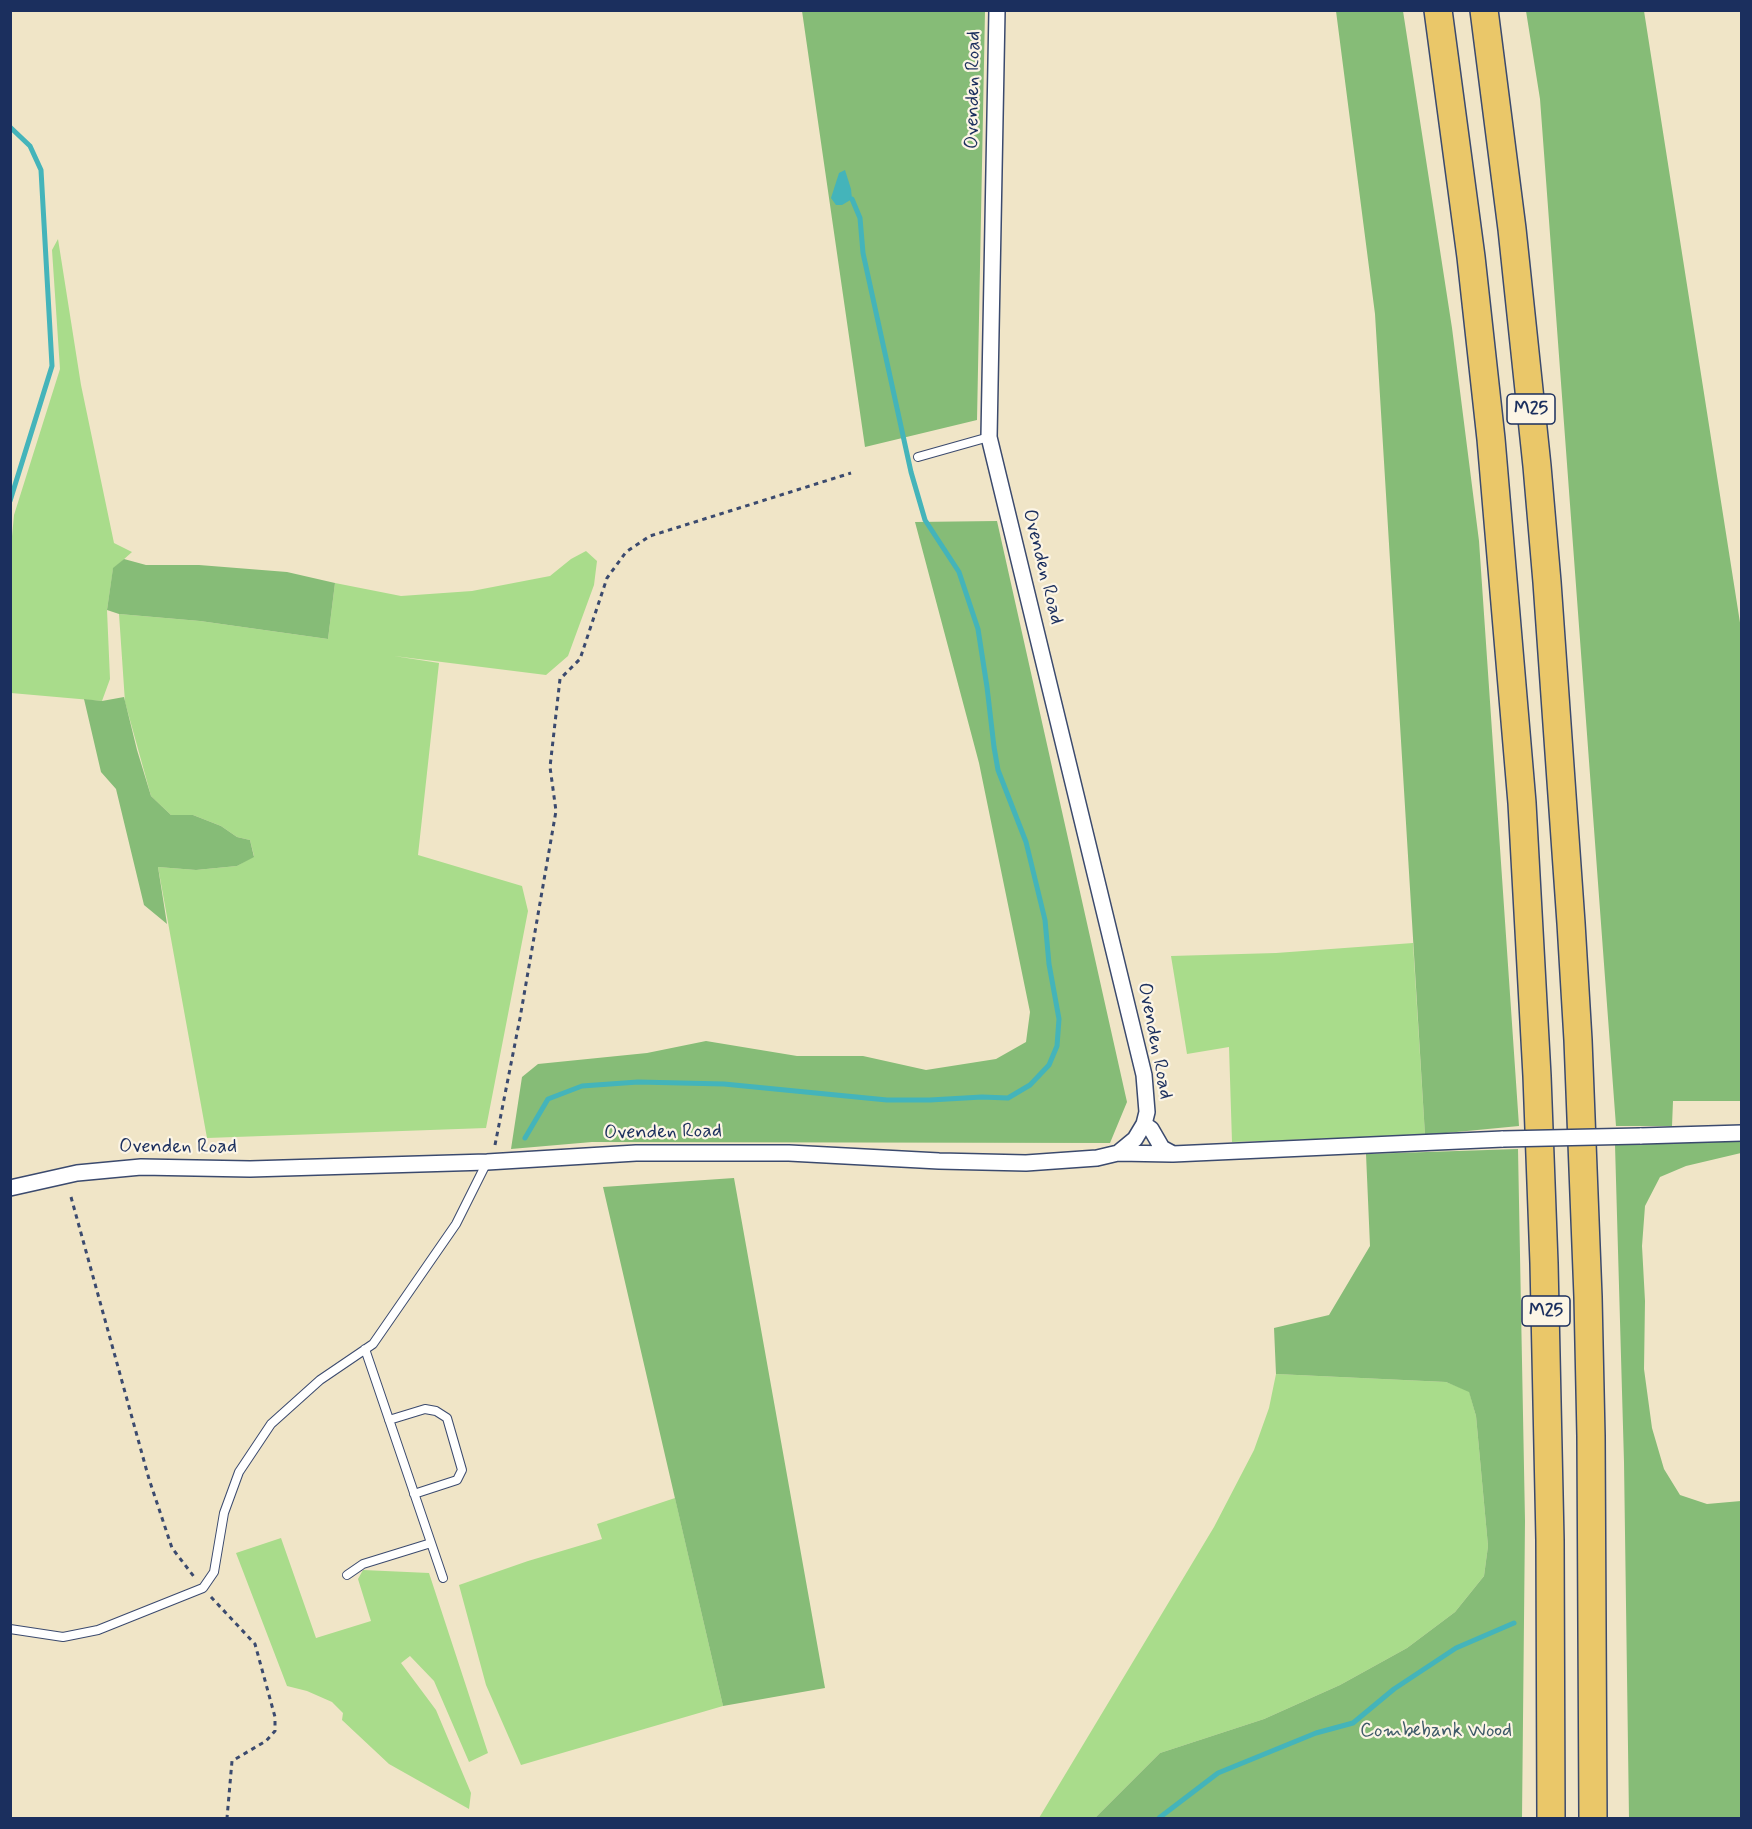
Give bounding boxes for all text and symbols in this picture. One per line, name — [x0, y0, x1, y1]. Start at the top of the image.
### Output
street label: Ovenden Road — [961, 31, 987, 149]
road number: M25 — [1507, 394, 1555, 424]
street label: Ovenden Road — [1016, 507, 1068, 627]
street label: Ovenden Road — [1131, 981, 1177, 1101]
street label: Ovenden Road — [604, 1120, 722, 1146]
street label: Ovenden Road — [119, 1136, 237, 1160]
road number: M25 — [1522, 1296, 1570, 1326]
park label: Combebank Wood — [1360, 1720, 1512, 1744]

